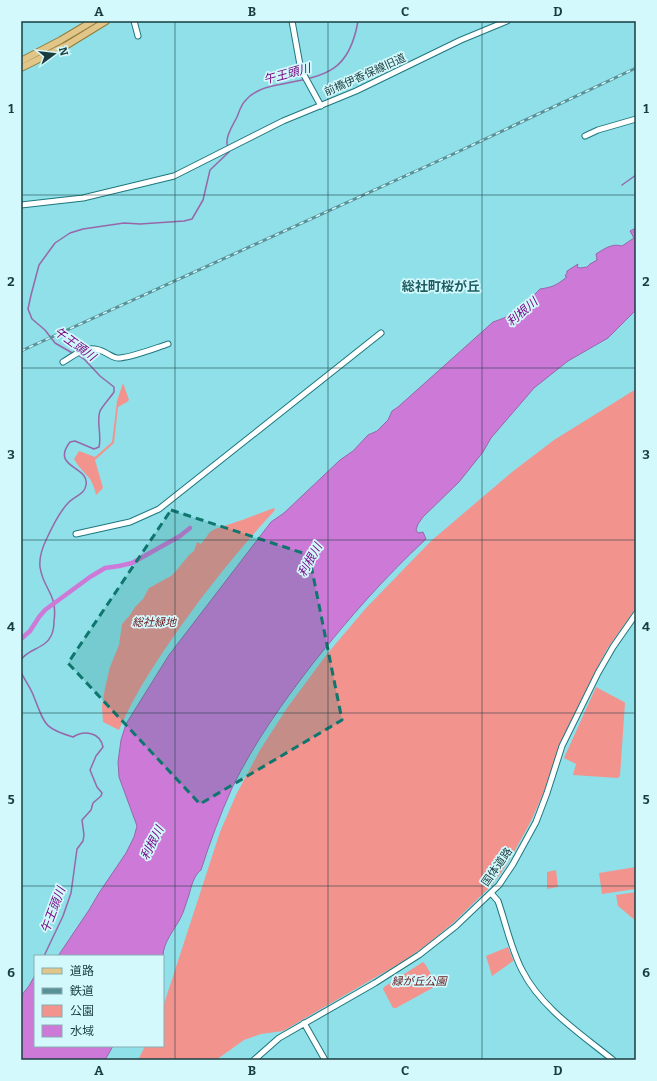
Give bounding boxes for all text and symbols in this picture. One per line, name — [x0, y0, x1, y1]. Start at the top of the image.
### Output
text: A — [94, 4, 104, 19]
text: B — [248, 4, 256, 19]
text: C — [401, 4, 409, 19]
text: D — [553, 4, 563, 19]
north arrow — [34, 34, 74, 74]
text: N — [56, 46, 71, 58]
street label: 前橋伊香保線旧道 — [322, 51, 408, 99]
water label: 午王頭川 — [262, 61, 314, 87]
text: 1 — [8, 101, 14, 116]
text: 1 — [643, 101, 649, 116]
text: 2 — [7, 274, 15, 289]
text: 2 — [642, 274, 650, 289]
district label: 総社町桜が丘 — [401, 279, 480, 294]
water label: 利根川 — [504, 294, 542, 329]
water label: 午王頭川 — [51, 324, 100, 365]
text: 3 — [7, 447, 15, 462]
text: 3 — [642, 447, 650, 462]
water label: 利根川 — [295, 539, 326, 579]
park label: 総社緑地 — [132, 616, 177, 629]
text: 4 — [7, 619, 15, 634]
text: 4 — [642, 619, 650, 634]
text: 5 — [7, 792, 15, 807]
text: 5 — [642, 792, 650, 807]
water label: 利根川 — [138, 822, 167, 862]
street label: 国体道路 — [479, 845, 515, 889]
water label: 午王頭川 — [38, 883, 69, 935]
legend — [34, 955, 164, 1047]
text: 道路 — [70, 964, 94, 978]
text: 6 — [7, 965, 15, 980]
text: 6 — [642, 965, 650, 980]
park label: 緑が丘公園 — [392, 975, 448, 988]
text: 鉄道 — [70, 984, 94, 998]
text: 公園 — [70, 1004, 94, 1018]
text: 水域 — [70, 1024, 94, 1038]
text: A — [94, 1063, 104, 1078]
text: B — [248, 1063, 256, 1078]
text: C — [401, 1063, 409, 1078]
text: D — [553, 1063, 563, 1078]

